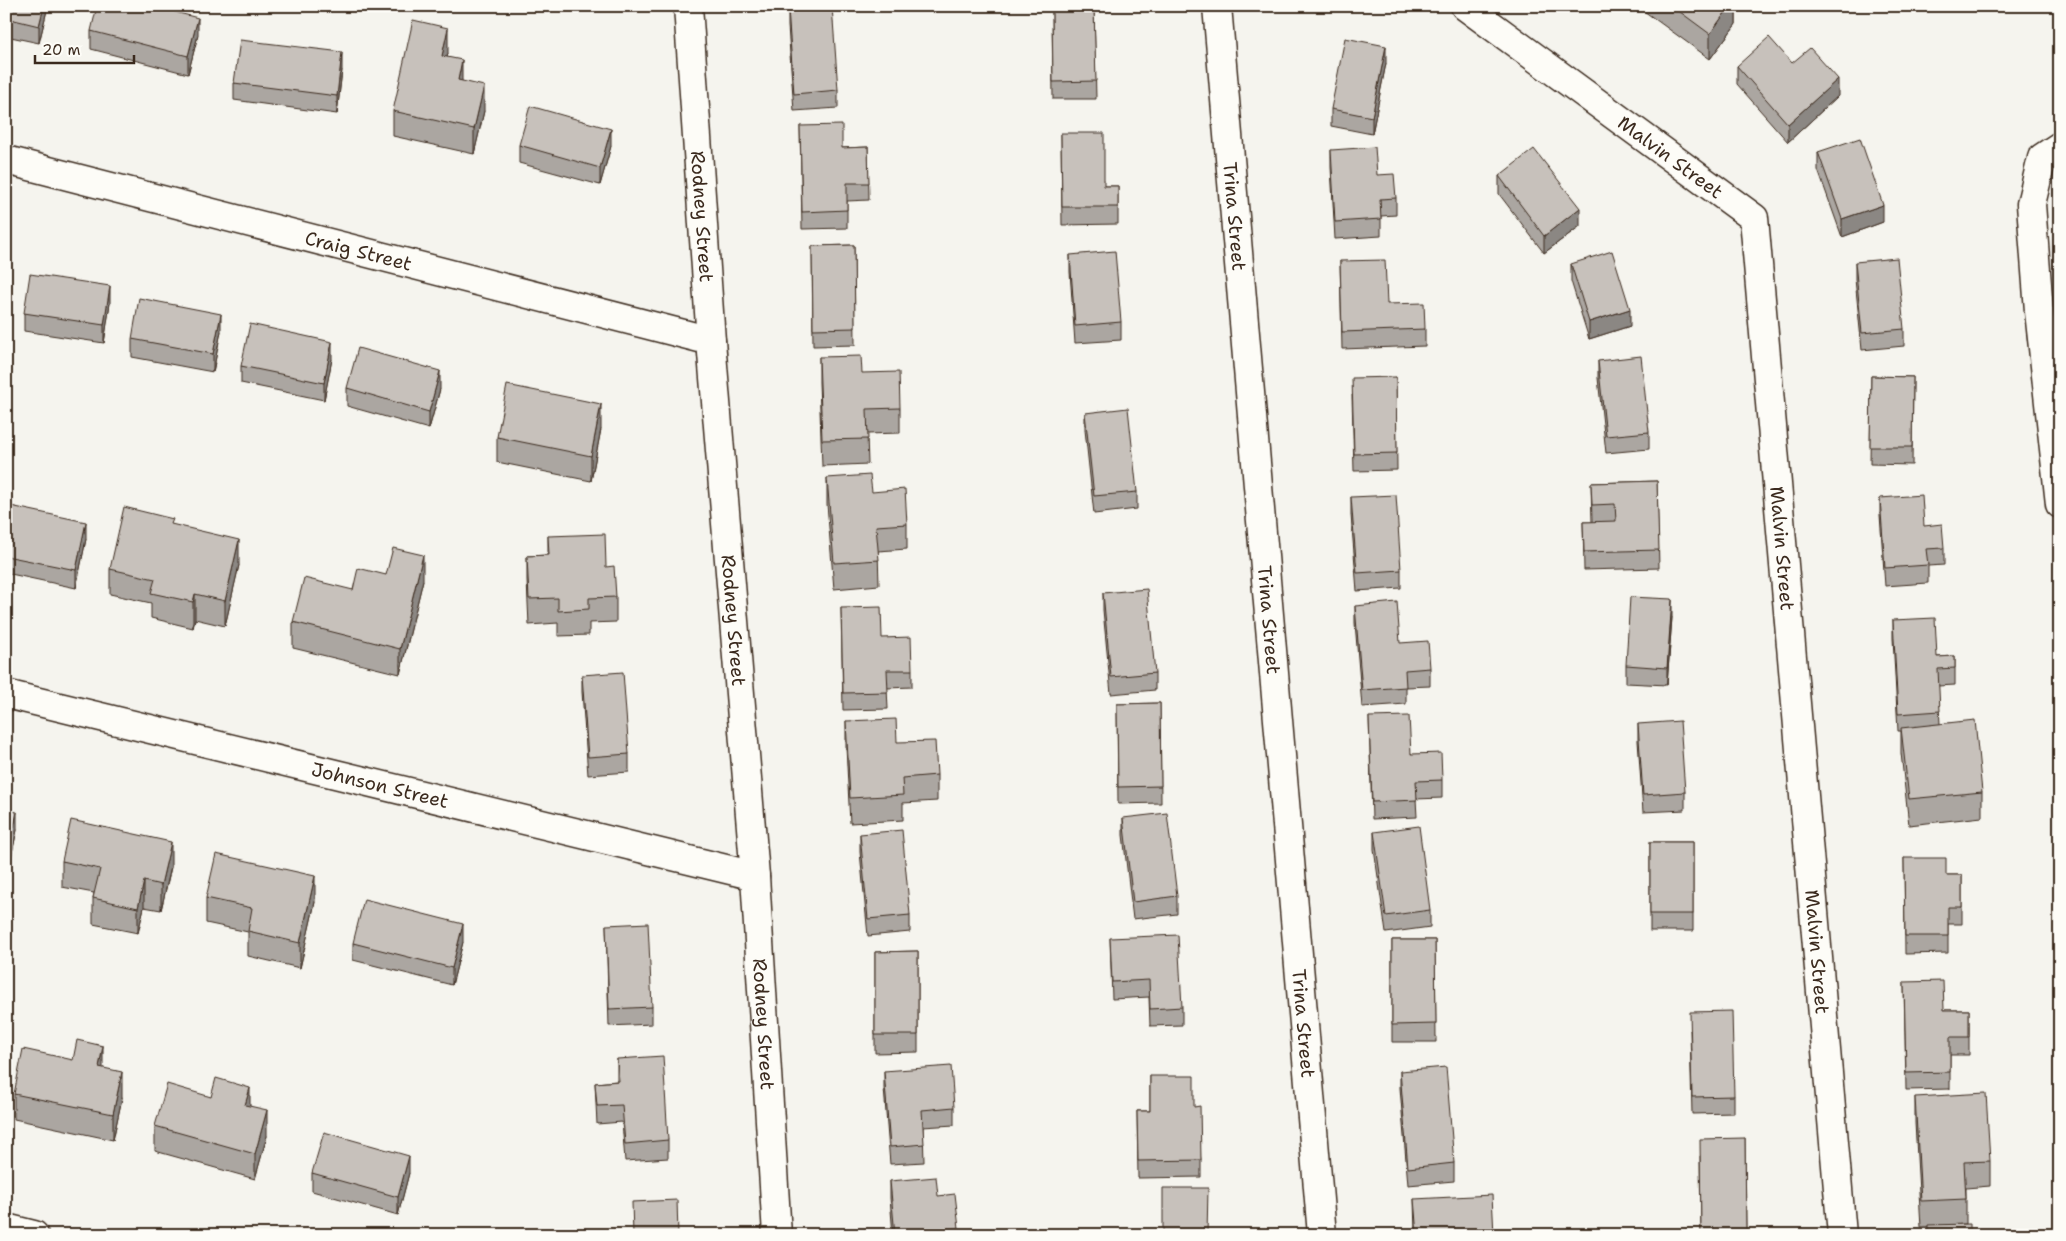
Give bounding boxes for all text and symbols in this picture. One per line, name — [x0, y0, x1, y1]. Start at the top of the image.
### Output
scale bar — [35, 32, 134, 64]
text: 20 m — [42, 40, 81, 60]
street label: Malvin Street — [1613, 110, 1728, 204]
street label: Rodney Street — [685, 150, 719, 283]
street label: Trina Street — [1218, 161, 1252, 272]
street label: Craig Street — [302, 225, 415, 276]
street label: Malvin Street — [1765, 485, 1800, 611]
street label: Rodney Street — [716, 554, 752, 687]
street label: Trina Street — [1252, 564, 1287, 675]
street label: Johnson Street — [309, 756, 451, 814]
street label: Malvin Street — [1800, 889, 1835, 1015]
street label: Rodney Street — [748, 958, 781, 1091]
street label: Trina Street — [1287, 968, 1321, 1079]

